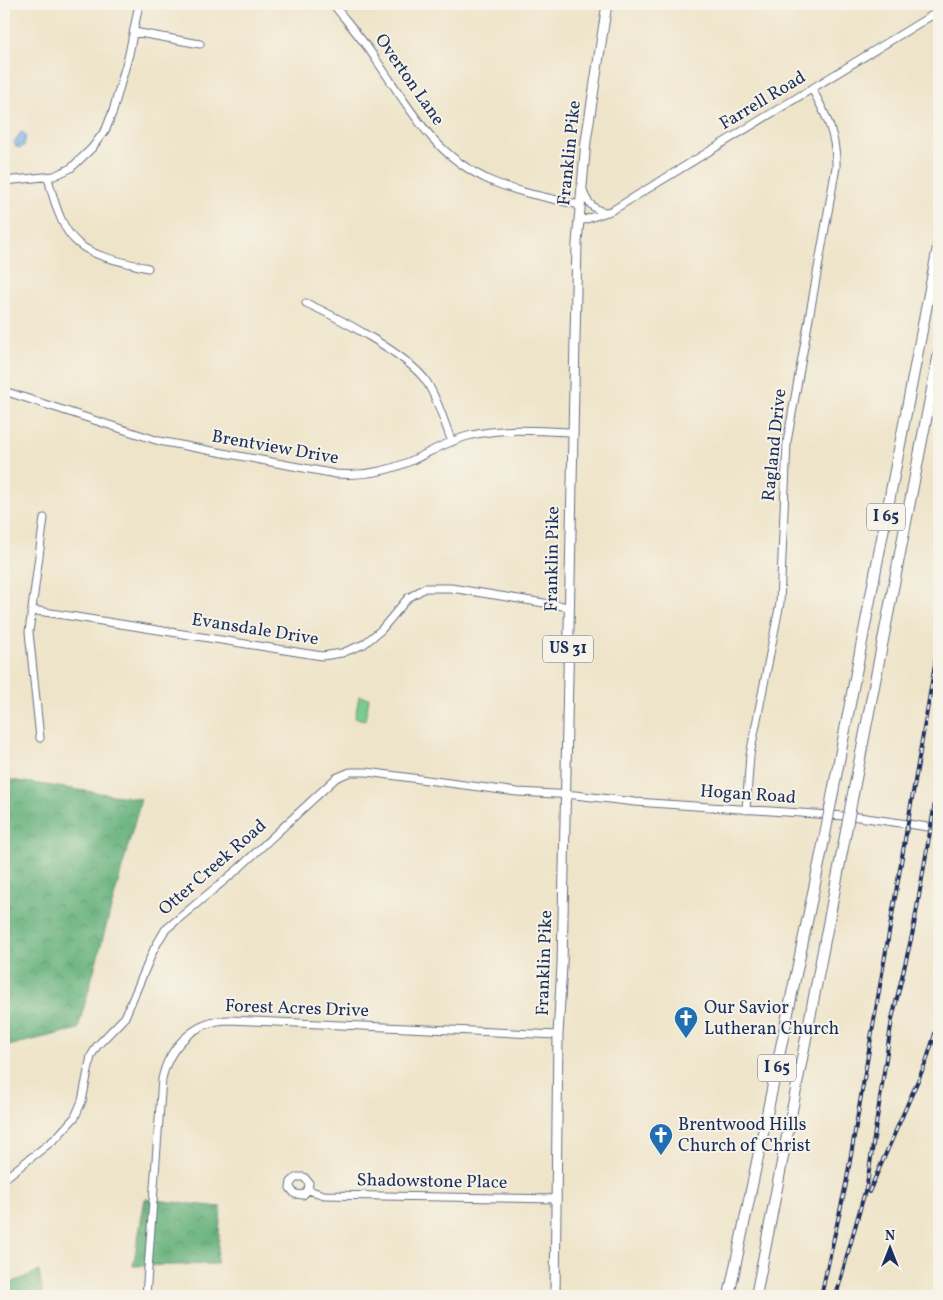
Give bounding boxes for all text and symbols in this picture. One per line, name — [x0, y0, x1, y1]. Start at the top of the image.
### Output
street label: Overton Lane — [368, 29, 450, 131]
street label: Farrell Road — [715, 65, 811, 137]
street label: Franklin Pike — [552, 99, 588, 207]
street label: Ragland Drive — [757, 387, 793, 503]
street label: Brentview Drive — [210, 425, 340, 471]
road number: I 65 — [867, 504, 905, 530]
street label: Franklin Pike — [540, 506, 566, 612]
street label: Evansdale Drive — [190, 608, 320, 652]
road number: US 31 — [543, 636, 593, 662]
street label: Hogan Road — [699, 779, 797, 811]
street label: Otter Creek Road — [154, 814, 272, 922]
street label: Franklin Pike — [531, 910, 559, 1016]
street label: Forest Acres Drive — [225, 994, 369, 1024]
place label: Our Savior Lutheran Church — [704, 996, 839, 1042]
church icon: Our Savior Lutheran Church — [673, 1005, 699, 1039]
road number: I 65 — [758, 1054, 796, 1082]
place label: Brentwood Hills Church of Christ — [678, 1113, 811, 1159]
church icon: Brentwood Hills Church of Christ — [648, 1122, 674, 1156]
street label: Shadowstone Place — [356, 1168, 508, 1196]
north arrow — [866, 1222, 916, 1272]
text: N — [885, 1227, 895, 1246]

